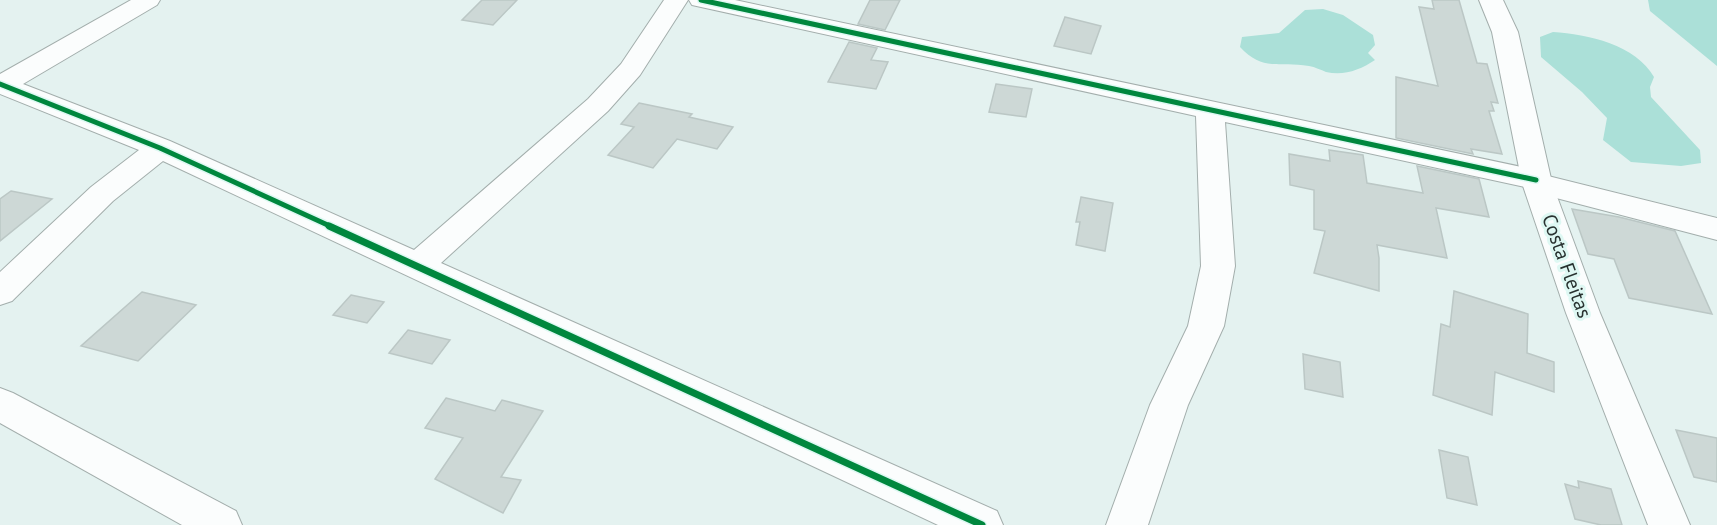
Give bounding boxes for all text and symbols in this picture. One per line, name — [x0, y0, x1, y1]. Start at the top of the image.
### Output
street label: Costa Fleitas — [1536, 210, 1598, 322]

